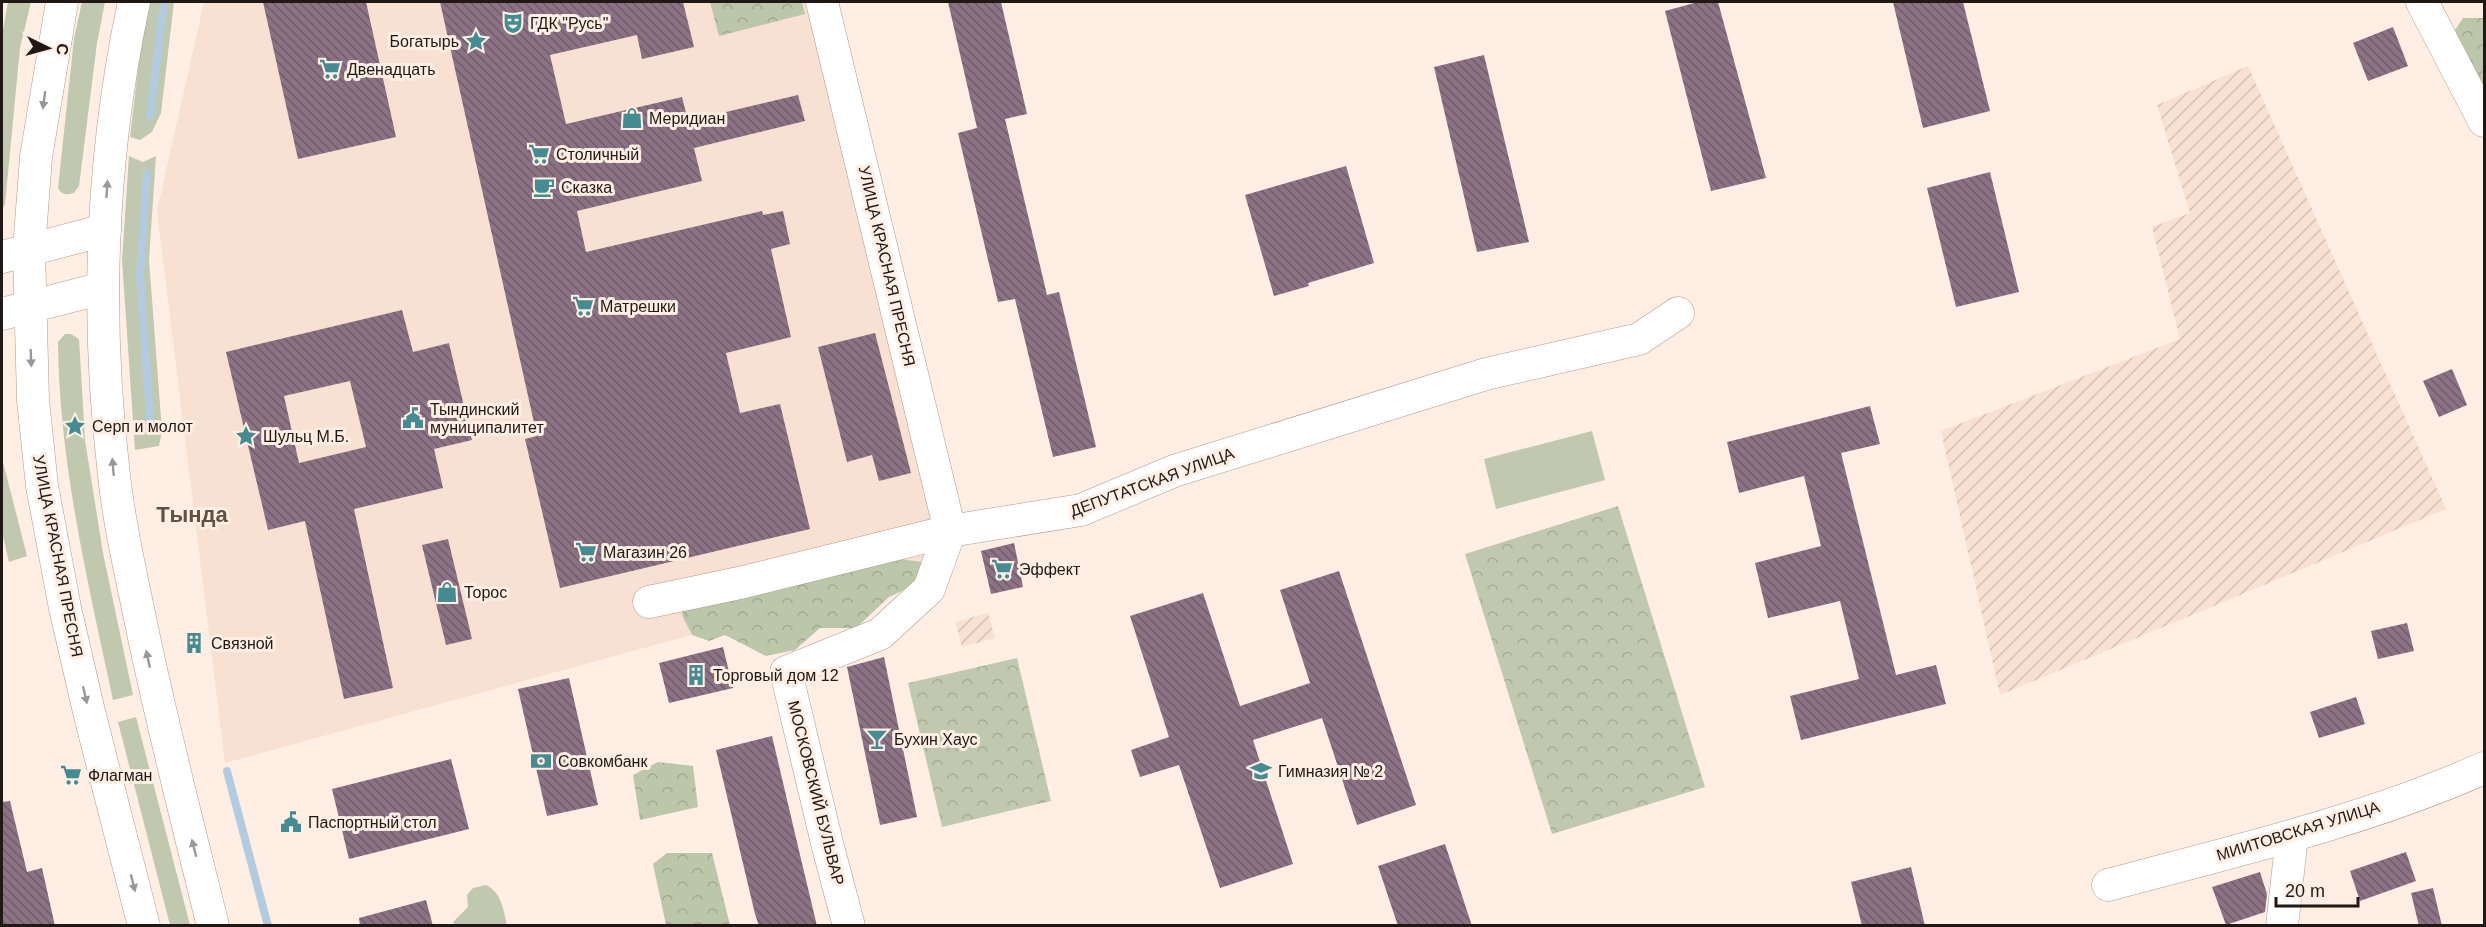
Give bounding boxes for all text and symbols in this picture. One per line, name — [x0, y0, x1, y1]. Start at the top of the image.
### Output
theatre icon: ГДК "Русь" — [501, 11, 525, 35]
place label: ГДК "Русь" — [530, 15, 608, 32]
north arrow — [18, 18, 78, 78]
place icon: Богатырь — [464, 29, 488, 53]
place label: Богатырь — [390, 33, 459, 50]
text: С — [53, 43, 71, 56]
supermarket icon: Двенадцать — [318, 57, 342, 81]
place label: Двенадцать — [347, 61, 436, 78]
one-way arrow — [40, 91, 49, 110]
shop icon: Меридиан — [620, 106, 644, 130]
place label: Меридиан — [649, 110, 725, 127]
supermarket icon: Столичный — [527, 142, 551, 166]
place label: Столичный — [556, 146, 639, 163]
street label: УЛИЦА КРАСНАЯ ПРЕСНЯ — [856, 164, 918, 368]
cafe icon: Сказка — [532, 175, 556, 199]
one-way arrow — [102, 179, 112, 198]
place label: Сказка — [561, 179, 612, 196]
supermarket icon: Матрешки — [571, 294, 595, 318]
place label: Матрешки — [600, 298, 676, 315]
one-way arrow — [26, 348, 36, 367]
place label: Тындинский муниципалитет — [430, 401, 544, 436]
public building icon: Тындинский муниципалитет — [401, 406, 425, 430]
place icon: Серп и молот — [63, 414, 87, 438]
place label: Серп и молот — [92, 418, 193, 435]
place icon: Шульц М.Б. — [234, 424, 258, 448]
place label: Шульц М.Б. — [263, 428, 349, 445]
street label: ДЕПУТАТСКАЯ УЛИЦА — [1068, 444, 1237, 520]
street label: УЛИЦА КРАСНАЯ ПРЕСНЯ — [30, 454, 86, 658]
one-way arrow — [108, 457, 118, 476]
district label: Тында — [156, 502, 228, 527]
supermarket icon: Магазин 26 — [574, 540, 598, 564]
place label: Магазин 26 — [603, 544, 687, 561]
supermarket icon: Эффект — [990, 557, 1014, 581]
place label: Эффект — [1019, 561, 1081, 578]
shop icon: Торос — [435, 580, 459, 604]
place label: Торос — [464, 584, 507, 601]
building icon: Связной — [182, 631, 206, 655]
place label: Связной — [211, 635, 274, 652]
one-way arrow — [143, 649, 153, 668]
building icon: Торговый дом 12 — [684, 663, 708, 687]
place label: Торговый дом 12 — [713, 667, 839, 684]
one-way arrow — [81, 685, 90, 704]
street label: МОСКОВСКИЙ БУЛЬВАР — [785, 699, 848, 887]
bar icon: Бухин Хаус — [865, 727, 889, 751]
place label: Бухин Хаус — [894, 731, 978, 748]
bank icon: Совкомбанк — [529, 749, 553, 773]
place label: Совкомбанк — [558, 753, 648, 770]
school or university icon: Гимназия № 2 — [1249, 759, 1273, 783]
supermarket icon: Флагман — [59, 763, 83, 787]
place label: Гимназия № 2 — [1278, 763, 1383, 780]
place label: Флагман — [88, 767, 152, 784]
street label: МИИТОВСКАЯ УЛИЦА — [2214, 798, 2382, 864]
public building icon: Паспортный стол — [279, 810, 303, 834]
place label: Паспортный стол — [308, 814, 437, 831]
one-way arrow — [188, 839, 198, 858]
scale bar — [2276, 870, 2358, 908]
one-way arrow — [129, 874, 139, 893]
text: 20 m — [2285, 881, 2325, 901]

